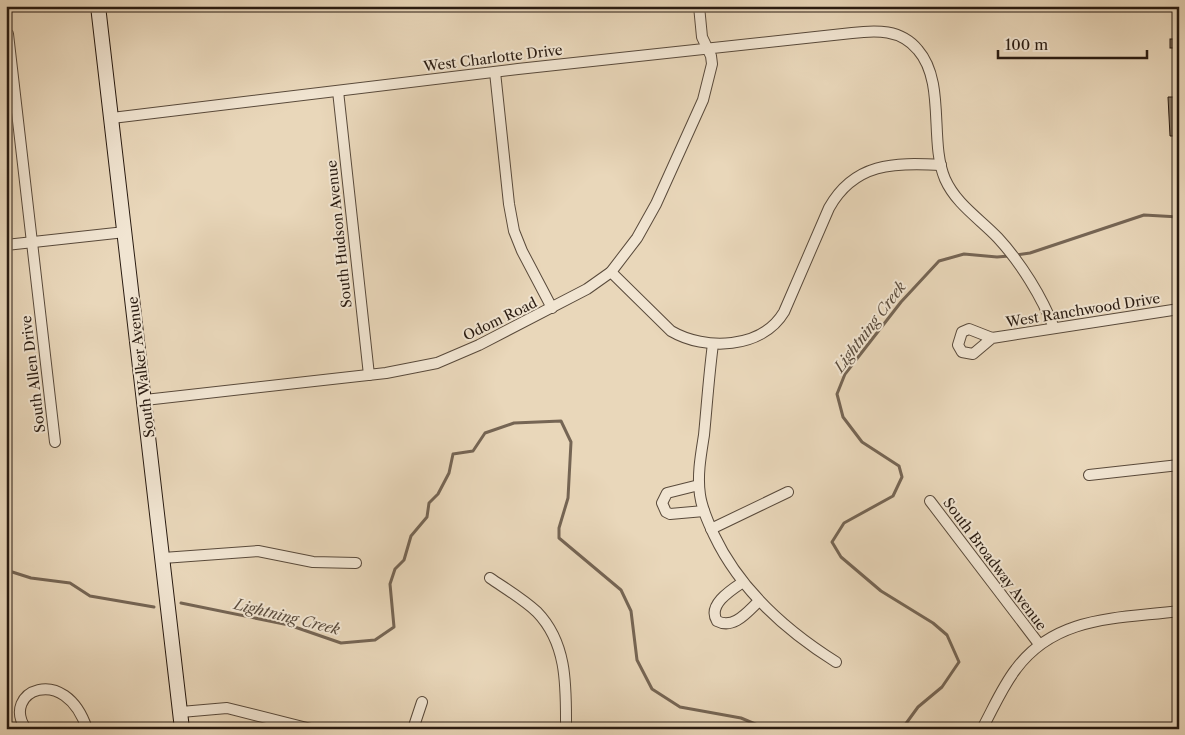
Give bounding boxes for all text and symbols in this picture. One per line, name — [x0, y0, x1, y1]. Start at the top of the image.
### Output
scale bar — [998, 28, 1146, 60]
text: 100 m — [1005, 35, 1048, 54]
street label: West Charlotte Drive — [421, 41, 564, 76]
street label: South Hudson Avenue — [322, 159, 356, 309]
water label: Lightning Creek — [829, 278, 910, 376]
street label: West Ranchwood Drive — [1004, 289, 1162, 331]
street label: Odom Road — [460, 293, 540, 345]
street label: South Walker Avenue — [123, 295, 159, 439]
street label: South Allen Drive — [17, 314, 49, 434]
street label: South Broadway Avenue — [939, 494, 1051, 634]
water label: Lightning Creek — [231, 594, 342, 639]

